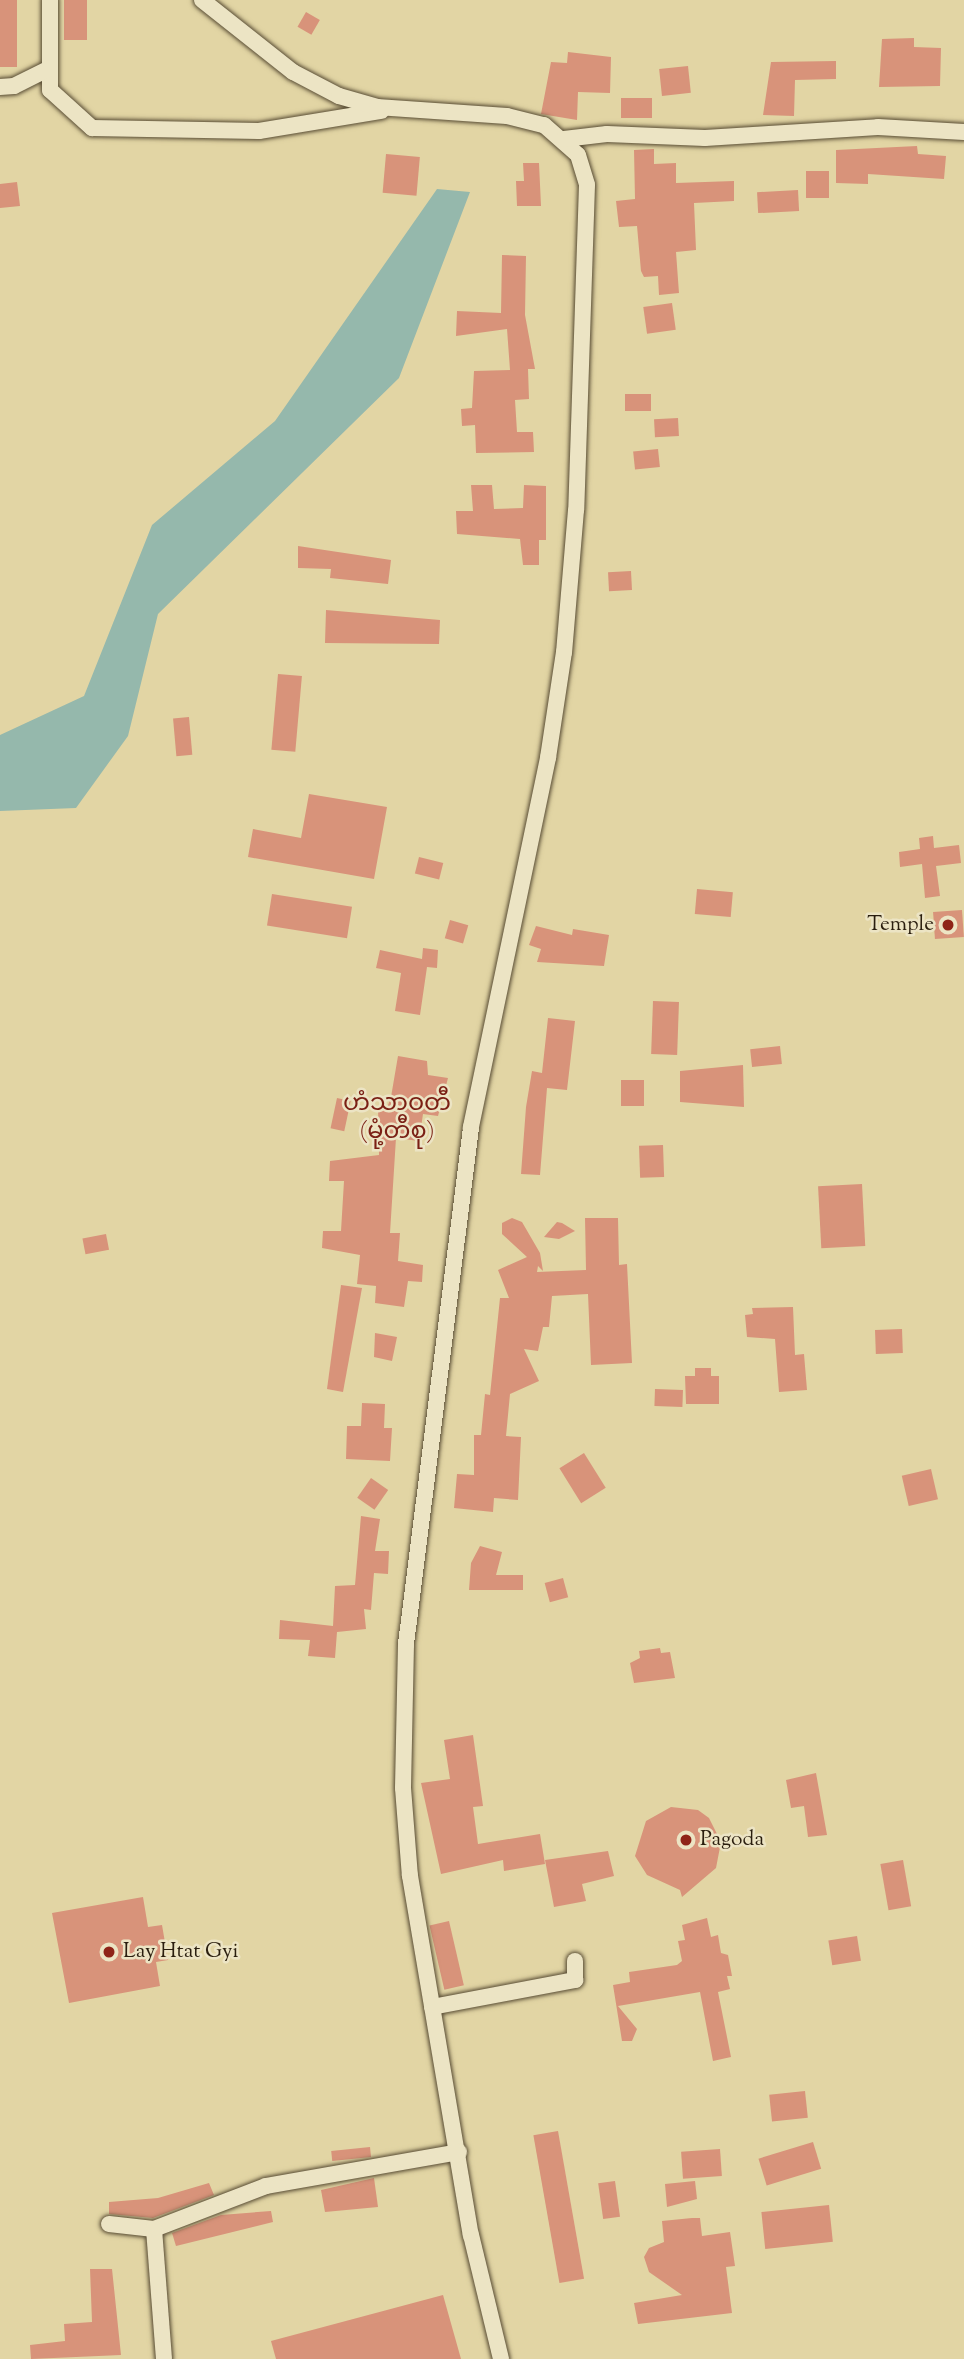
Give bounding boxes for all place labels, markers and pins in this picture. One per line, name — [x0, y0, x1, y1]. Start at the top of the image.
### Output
place label: Temple — [867, 912, 934, 938]
marker: Temple — [940, 917, 956, 933]
place label: Pagoda — [700, 1827, 764, 1853]
marker: Pagoda — [678, 1832, 694, 1848]
place label: Lay Htat Gyi — [123, 1939, 238, 1965]
marker: Lay Htat Gyi — [101, 1944, 117, 1960]

